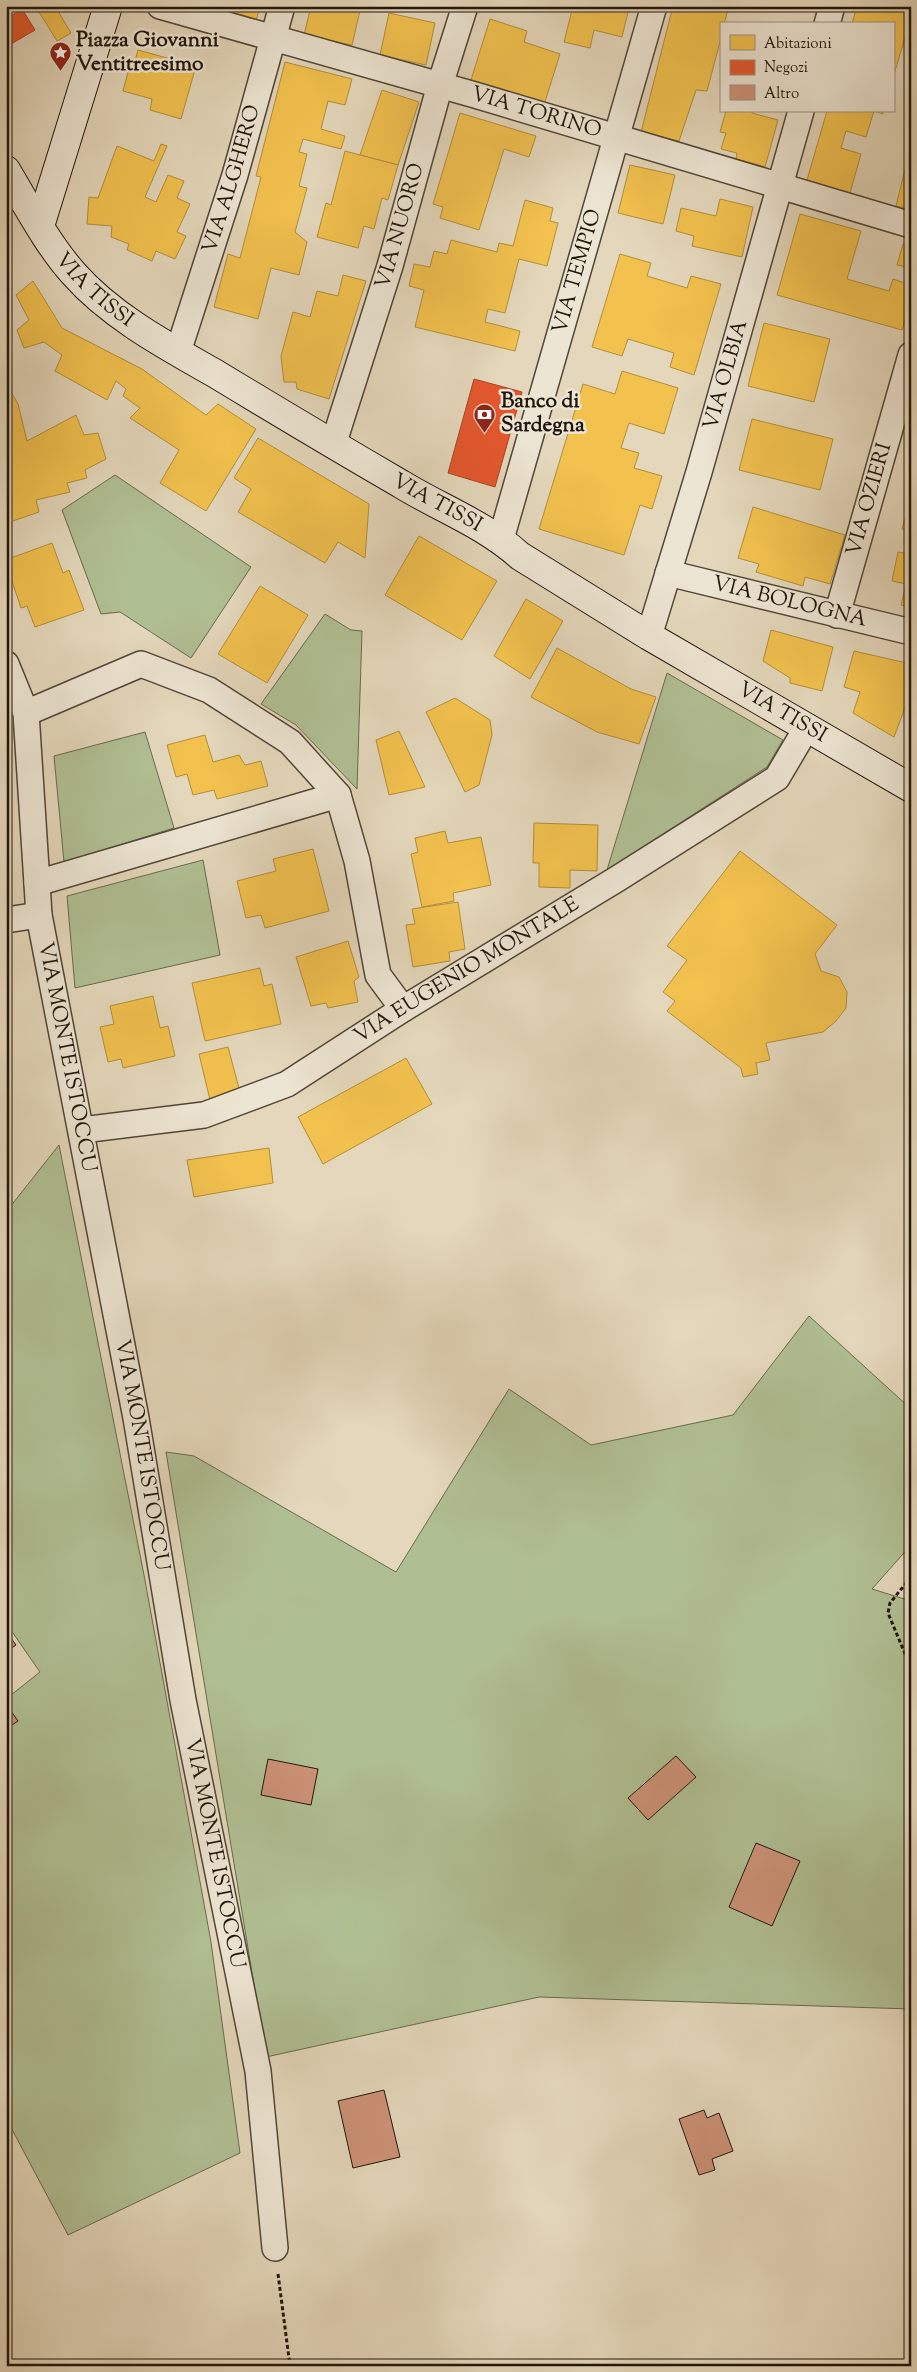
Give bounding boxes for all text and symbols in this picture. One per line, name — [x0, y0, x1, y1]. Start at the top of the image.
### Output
legend — [720, 22, 894, 112]
place label: Piazza Giovanni Ventitreesimo — [76, 26, 219, 80]
text: Abitazioni — [764, 34, 832, 55]
place icon: Piazza Giovanni Ventitreesimo — [48, 41, 72, 72]
text: Negozi — [764, 58, 808, 79]
street label: VIA TORINO — [467, 80, 605, 147]
text: Altro — [764, 84, 799, 105]
street label: VIA ALGHERO — [196, 102, 269, 258]
street label: VIA NUORO — [369, 160, 433, 293]
street label: VIA TEMPIO — [546, 206, 610, 338]
street label: VIA TISSI — [47, 246, 139, 335]
street label: VIA OLBIA — [697, 317, 756, 434]
place label: Banco di Sardegna — [501, 387, 585, 441]
bank icon: Banco di Sardegna — [473, 402, 497, 433]
street label: VIA OZIERI — [839, 439, 900, 560]
street label: VIA TISSI — [386, 467, 488, 540]
street label: VIA BOLOGNA — [709, 569, 870, 636]
street label: VIA TISSI — [732, 675, 832, 751]
street label: VIA EUGENIO MONTALE — [348, 890, 586, 1052]
street label: VIA MONTE ISTOCCU — [30, 939, 103, 1175]
street label: VIA MONTE ISTOCCU — [106, 1337, 176, 1573]
street label: VIA MONTE ISTOCCU — [176, 1736, 252, 1971]

